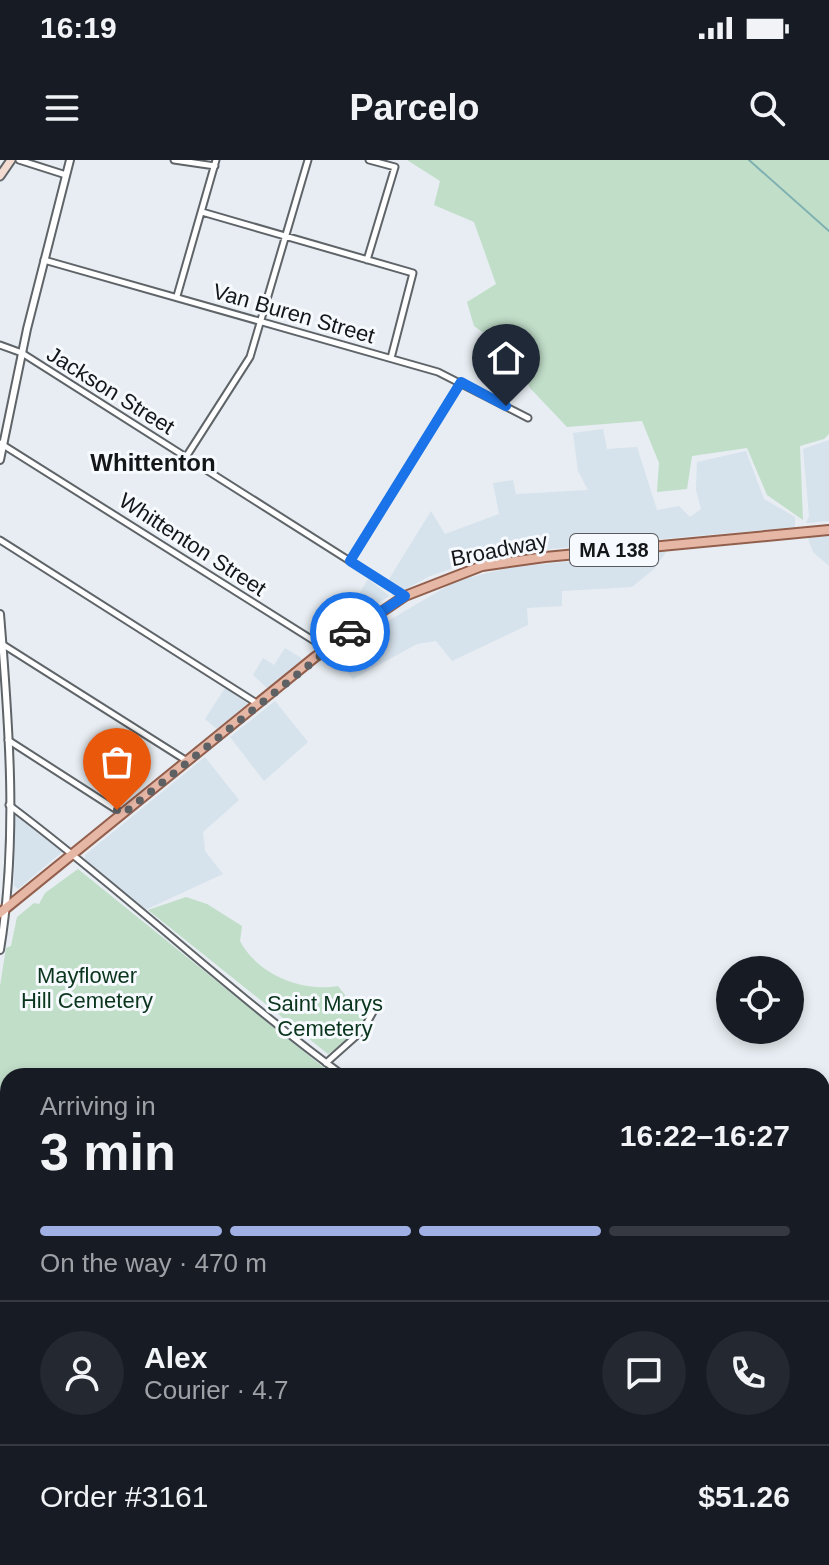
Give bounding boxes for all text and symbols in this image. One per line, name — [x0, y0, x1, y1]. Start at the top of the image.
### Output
text: 16:19 — [40, 11, 117, 44]
icon: menu — [40, 86, 84, 130]
icon: search — [745, 86, 789, 130]
text: Parcelo — [349, 87, 480, 128]
street label: Van Buren Street — [210, 278, 378, 349]
pin — [472, 324, 540, 406]
icon: home — [484, 336, 528, 380]
street label: Jackson Street — [42, 341, 179, 440]
district label: Whittenton — [90, 449, 216, 476]
street label: Whittenton Street — [115, 488, 271, 601]
street label: Broadway — [449, 528, 550, 571]
road number: MA 138 — [570, 534, 658, 566]
courier — [310, 592, 390, 672]
icon: car — [328, 610, 372, 654]
pin — [83, 728, 151, 810]
icon: bag — [95, 740, 139, 784]
map controls — [716, 956, 804, 1044]
button: locate — [716, 956, 804, 1044]
park label: Mayflower Hill Cemetery — [21, 963, 153, 1013]
park label: Saint Marys Cemetery — [267, 991, 383, 1041]
text: Arriving in — [40, 1091, 156, 1121]
text: 16:22–16:27 — [620, 1119, 790, 1152]
text: 3 min — [40, 1123, 176, 1181]
text: On the way · 470 m — [40, 1248, 267, 1278]
button: person — [40, 1331, 124, 1415]
button: chat — [602, 1331, 686, 1415]
button: phone — [706, 1331, 790, 1415]
text: Alex — [144, 1341, 207, 1374]
text: Courier · 4.7 — [144, 1375, 289, 1405]
text: Order #3161 — [40, 1480, 208, 1513]
text: $51.26 — [698, 1480, 790, 1513]

